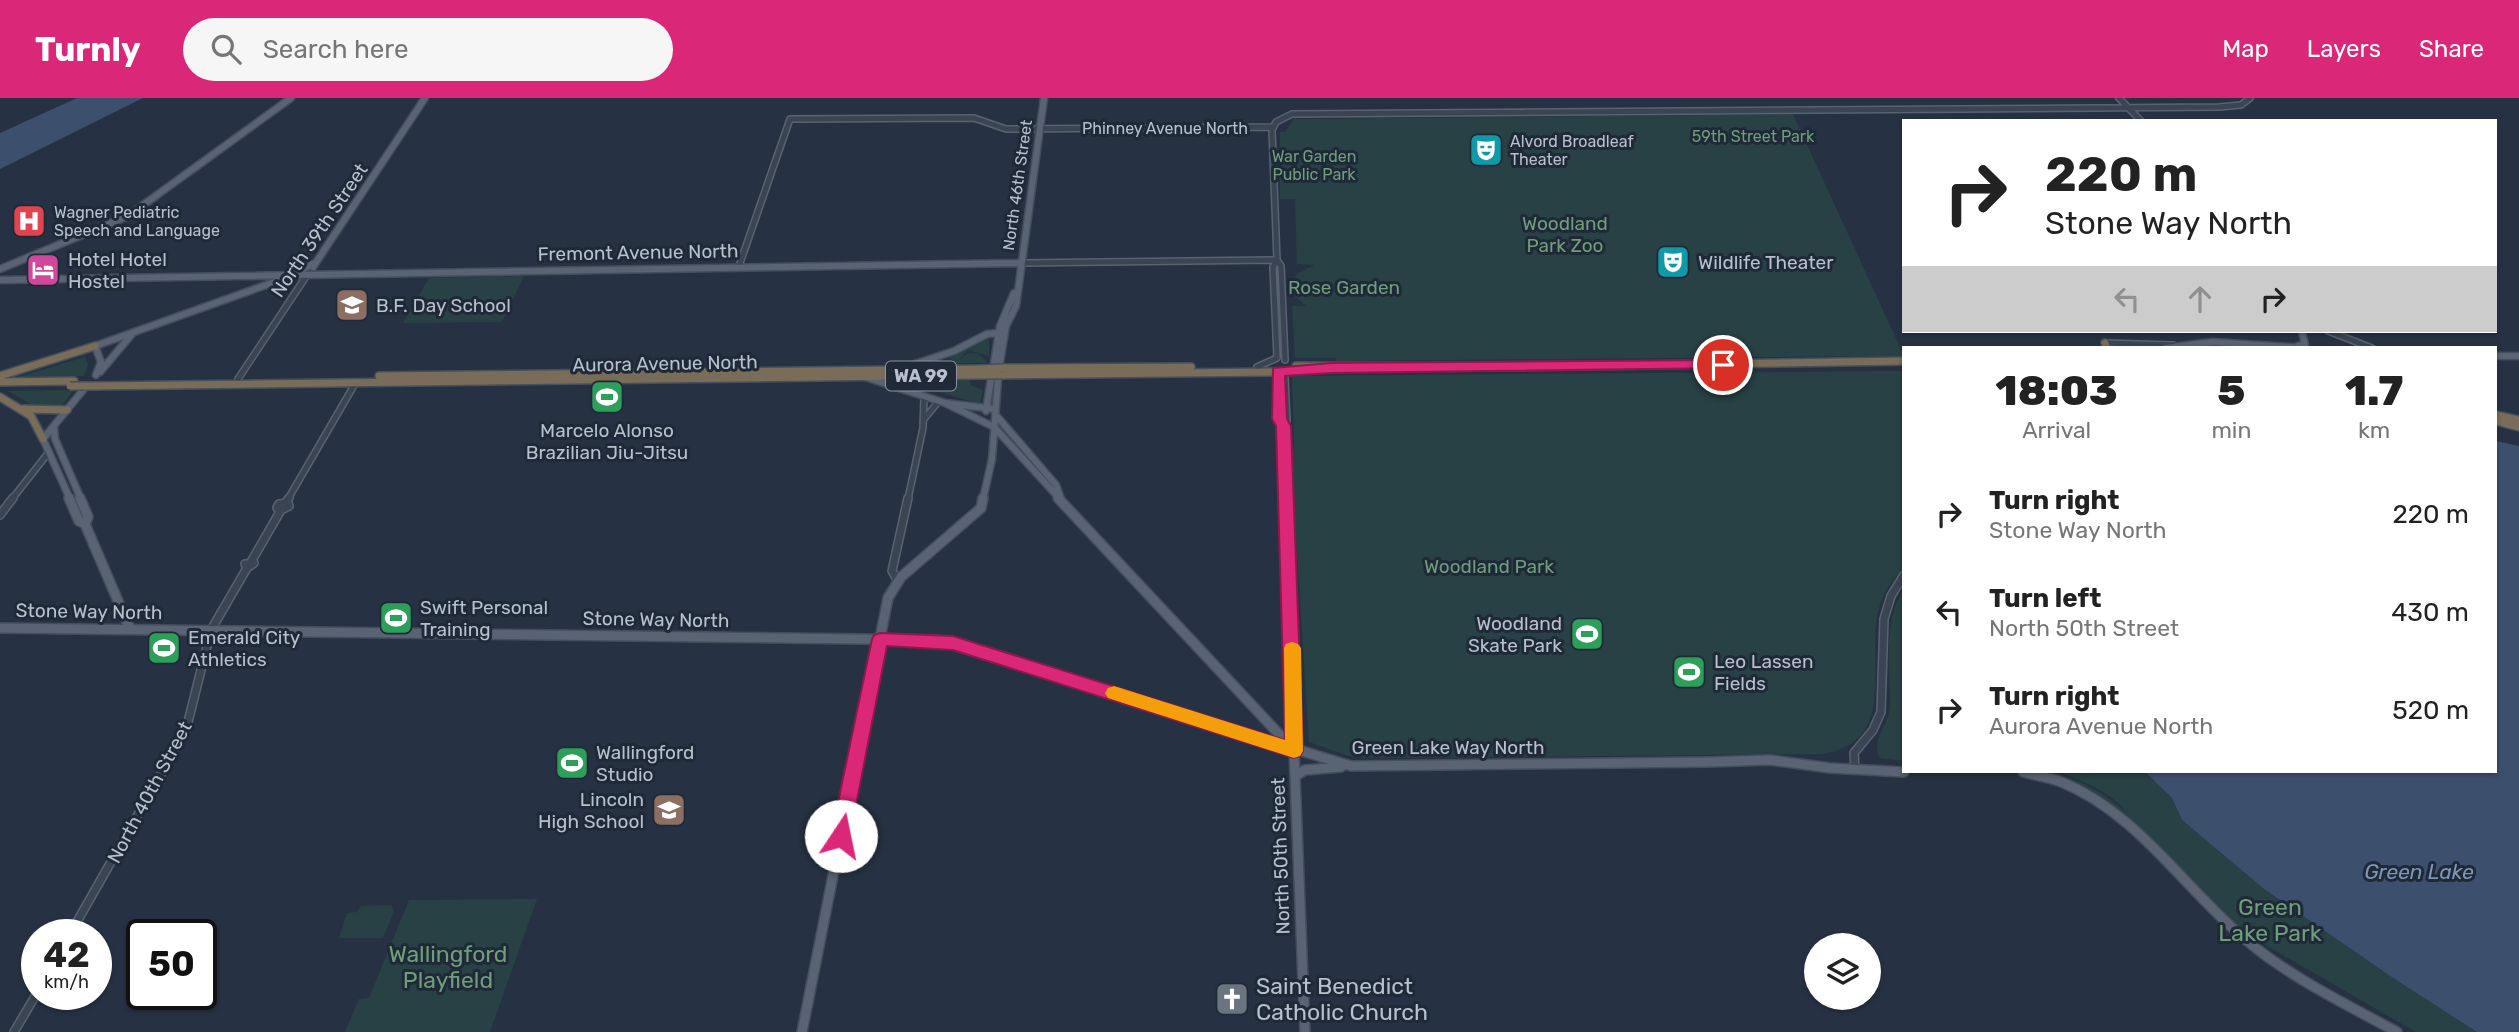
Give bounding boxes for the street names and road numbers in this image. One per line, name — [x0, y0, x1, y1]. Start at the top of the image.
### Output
street label: North 46th Street — [999, 118, 1036, 252]
street label: Phinney Avenue North — [1082, 119, 1248, 138]
street label: North 39th Street — [266, 159, 373, 301]
street label: Fremont Avenue North — [537, 239, 739, 266]
street label: Aurora Avenue North — [572, 350, 758, 377]
road number: WA 99 — [886, 362, 956, 390]
street label: Stone Way North — [15, 599, 163, 624]
street label: Stone Way North — [582, 607, 730, 632]
street label: North 40th Street — [102, 717, 197, 867]
street label: Green Lake Way North — [1352, 736, 1544, 759]
street label: North 50th Street — [1266, 777, 1295, 935]

